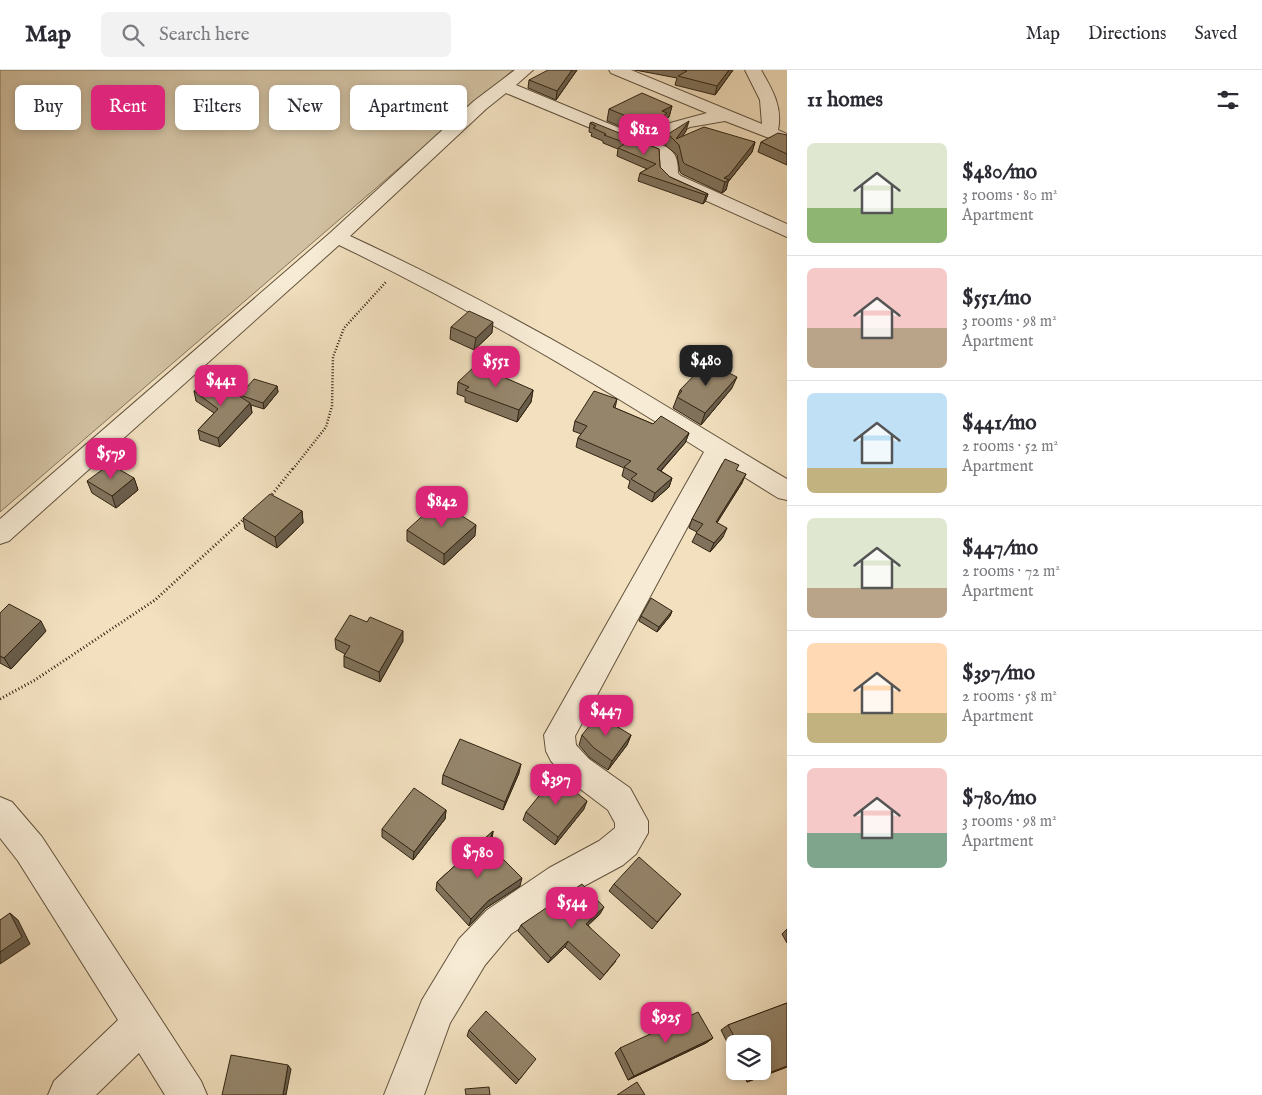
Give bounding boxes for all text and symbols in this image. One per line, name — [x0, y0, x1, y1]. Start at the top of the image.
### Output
search box — [101, 12, 451, 57]
text: Map — [25, 19, 71, 50]
icon: search — [119, 21, 147, 49]
text: Search here — [159, 23, 250, 47]
text: Map — [1026, 23, 1060, 46]
text: Directions — [1088, 23, 1166, 46]
text: Saved — [1194, 23, 1237, 46]
chip: Buy — [15, 85, 81, 130]
chip: Rent — [91, 85, 165, 130]
chip: Filters — [175, 85, 259, 130]
chip: New — [269, 85, 340, 130]
chip: Apartment — [350, 85, 467, 130]
icon: filters — [1214, 86, 1242, 114]
text: 11 homes — [807, 87, 883, 114]
pin: $812 — [614, 114, 674, 156]
text: $812 — [630, 120, 658, 140]
text: $480/mo — [962, 159, 1037, 186]
icon: home — [847, 163, 907, 223]
text: 3 rooms · 80 m² — [962, 186, 1058, 206]
text: Apartment — [962, 206, 1033, 226]
text: $551/mo — [962, 285, 1031, 312]
icon: home — [847, 288, 907, 348]
text: 3 rooms · 98 m² — [962, 312, 1057, 332]
text: Apartment — [962, 332, 1033, 352]
pin: $480 — [676, 344, 736, 387]
pin: $551 — [466, 346, 526, 388]
text: $480 — [691, 351, 721, 371]
text: $551 — [483, 352, 509, 372]
pin: $441 — [191, 364, 251, 407]
text: $441 — [206, 371, 236, 391]
text: $441/mo — [962, 410, 1037, 437]
icon: home — [847, 413, 907, 473]
text: 2 rooms · 52 m² — [962, 437, 1058, 457]
pin: $579 — [81, 438, 141, 480]
text: $579 — [96, 444, 126, 464]
text: Apartment — [962, 457, 1033, 477]
pin: $842 — [412, 486, 472, 528]
text: $842 — [427, 492, 457, 512]
text: $447/mo — [962, 535, 1038, 562]
icon: home — [847, 538, 907, 598]
text: 2 rooms · 72 m² — [962, 562, 1060, 582]
text: Apartment — [962, 582, 1033, 602]
text: $397/mo — [962, 660, 1035, 687]
icon: home — [847, 663, 907, 723]
text: 2 rooms · 58 m² — [962, 687, 1057, 707]
pin: $447 — [576, 694, 636, 737]
text: $447 — [590, 701, 622, 721]
text: Apartment — [962, 707, 1033, 727]
pin: $397 — [526, 764, 586, 806]
text: $397 — [541, 770, 571, 790]
text: $780/mo — [962, 785, 1037, 812]
icon: home — [847, 788, 907, 848]
text: 3 rooms · 98 m² — [962, 812, 1057, 832]
text: Apartment — [962, 832, 1033, 852]
pin: $780 — [448, 836, 508, 879]
text: $780 — [463, 843, 493, 863]
pin: $544 — [542, 886, 602, 929]
text: $544 — [557, 893, 587, 913]
pin: $925 — [636, 1002, 696, 1044]
text: $925 — [651, 1008, 681, 1028]
map controls — [726, 1035, 771, 1080]
button: layers — [726, 1035, 771, 1080]

